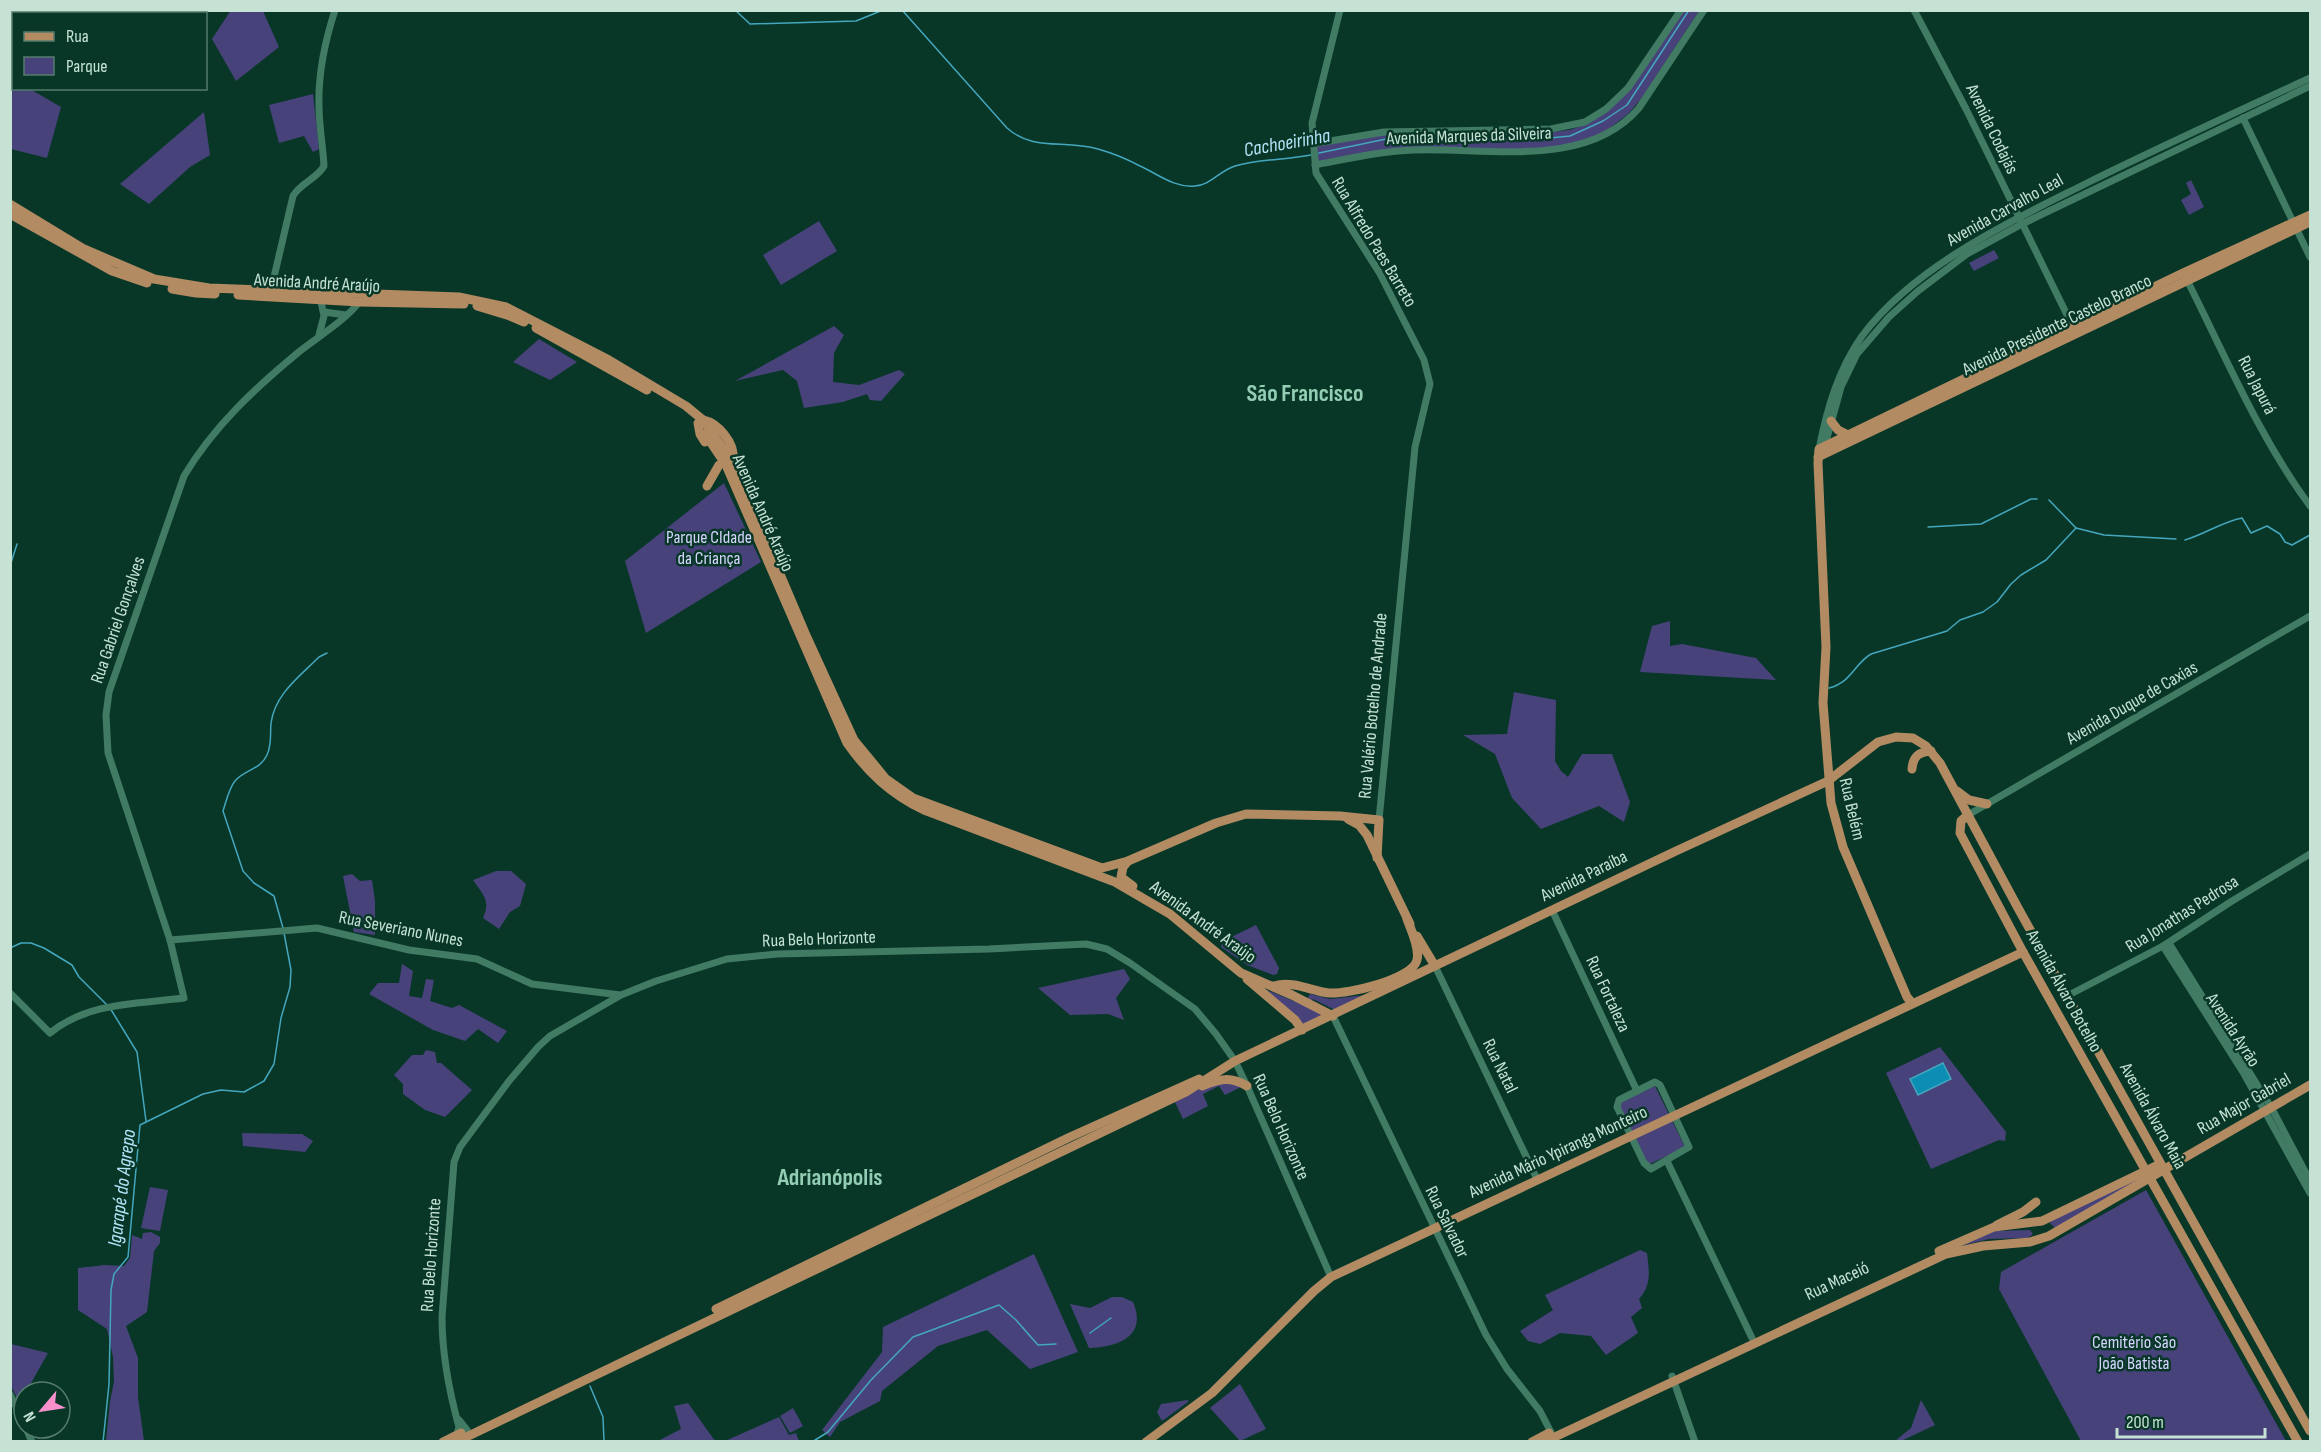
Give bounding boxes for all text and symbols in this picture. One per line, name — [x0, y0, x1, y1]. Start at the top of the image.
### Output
legend — [12, 12, 207, 90]
text: Rua — [66, 26, 89, 47]
text: Parque — [66, 56, 107, 77]
street label: Avenida Codajás — [1961, 80, 2023, 177]
street label: Avenida Marques da Silveira — [1385, 123, 1552, 149]
water label: Cachoeirinha — [1242, 124, 1332, 162]
street label: Avenida Carvalho Leal — [1942, 169, 2067, 251]
street label: Rua Alfredo Paes Barreto — [1327, 173, 1421, 311]
street label: Avenida André Araújo — [252, 269, 381, 297]
street label: Avenida Presidente Castelo Branco — [1958, 270, 2155, 380]
street label: Rua Japurá — [2233, 352, 2281, 418]
district label: São Francisco — [1247, 379, 1363, 408]
street label: Avenida André Araújo — [727, 450, 798, 575]
park label: Parque CIdade da Criança — [666, 527, 752, 569]
street label: Rua Gabriel Gonçalves — [86, 554, 150, 686]
street label: Rua Valério Botelho de Andrade — [1354, 612, 1392, 800]
street label: Avenida Duque de Caxias — [2062, 657, 2201, 750]
street label: Rua Belém — [1835, 776, 1869, 842]
street label: Avenida Paraíba — [1536, 846, 1631, 906]
street label: Rua Jonathas Pedrosa — [2122, 871, 2242, 957]
street label: Avenida André Araújo — [1145, 876, 1260, 968]
street label: Rua Severiano Nunes — [337, 907, 465, 951]
street label: Avenida Álvaro Botelho — [2021, 925, 2106, 1056]
street label: Rua Belo Horizonte — [762, 927, 876, 951]
street label: Rua Fortaleza — [1581, 953, 1635, 1035]
street label: Avenida Ayrão — [2201, 988, 2265, 1071]
street label: Rua Natal — [1478, 1036, 1522, 1096]
street label: Avenida Álvaro Maia — [2115, 1058, 2191, 1173]
street label: Rua Major Gabriel — [2194, 1069, 2294, 1139]
street label: Rua Belo Horizonte — [1248, 1071, 1314, 1183]
street label: Avenida Mário Ypiranga Monteiro — [1465, 1101, 1651, 1203]
water label: Igarapé do Agrepo — [103, 1128, 141, 1248]
district label: Adrianópolis — [776, 1163, 883, 1192]
street label: Rua Salvador — [1421, 1183, 1473, 1261]
street label: Rua Belo Horizonte — [417, 1198, 445, 1312]
street label: Rua Maceió — [1802, 1257, 1872, 1305]
park label: Cemitério São João Batista — [2092, 1332, 2176, 1374]
north arrow — [12, 1380, 72, 1440]
scale bar — [2117, 1401, 2266, 1439]
text: N — [20, 1408, 41, 1425]
text: 200 m — [2126, 1412, 2164, 1433]

